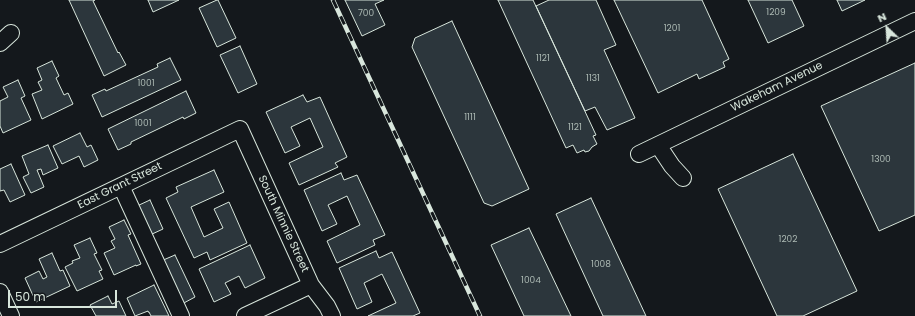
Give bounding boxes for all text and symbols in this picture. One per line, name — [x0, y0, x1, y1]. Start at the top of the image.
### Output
house number: 1209 — [766, 8, 786, 18]
north arrow — [867, 8, 907, 48]
text: N — [875, 8, 889, 26]
house number: 700 — [358, 9, 374, 19]
house number: 1201 — [664, 24, 680, 34]
house number: 1121 — [536, 54, 550, 64]
street label: Wakeham Avenue — [729, 59, 825, 115]
house number: 1131 — [586, 74, 600, 84]
house number: 1001 — [137, 79, 155, 89]
house number: 1111 — [464, 113, 476, 123]
house number: 1001 — [134, 119, 152, 129]
house number: 1121 — [568, 123, 582, 133]
house number: 1300 — [871, 155, 891, 165]
street label: East Grant Street — [76, 160, 164, 212]
street label: South Minnie Street — [255, 173, 311, 275]
house number: 1202 — [779, 235, 797, 245]
house number: 1008 — [591, 260, 611, 270]
house number: 1004 — [521, 276, 541, 286]
scale bar — [10, 282, 119, 308]
text: 50 m — [15, 288, 46, 305]

